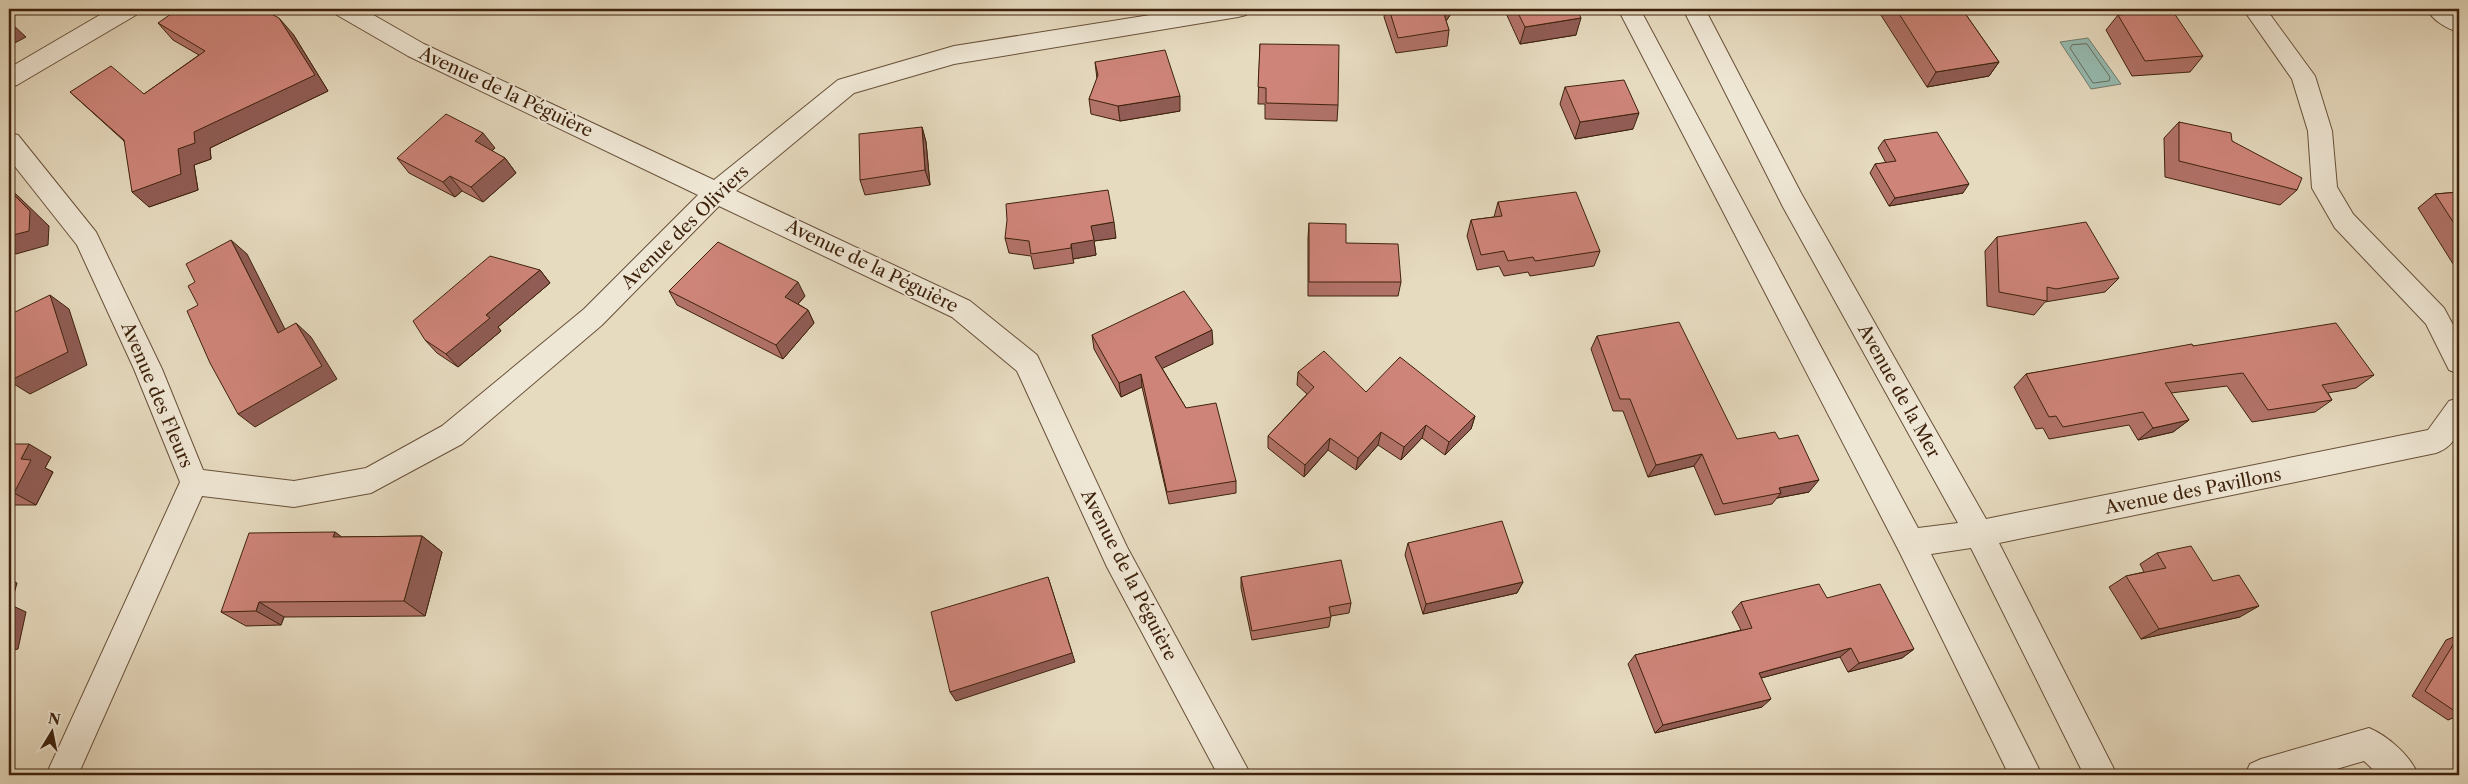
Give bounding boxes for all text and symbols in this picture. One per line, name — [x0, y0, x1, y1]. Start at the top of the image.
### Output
street label: Avenue de la Péguière — [415, 42, 596, 142]
street label: Avenue des Oliviers — [616, 161, 753, 294]
street label: Avenue de la Péguière — [781, 214, 962, 317]
street label: Avenue des Fleurs — [116, 318, 198, 471]
street label: Avenue de la Mer — [1853, 319, 1945, 462]
street label: Avenue des Pavillons — [2102, 463, 2283, 519]
street label: Avenue de la Péguière — [1076, 485, 1182, 664]
north arrow — [28, 706, 78, 756]
text: N — [47, 709, 62, 729]

